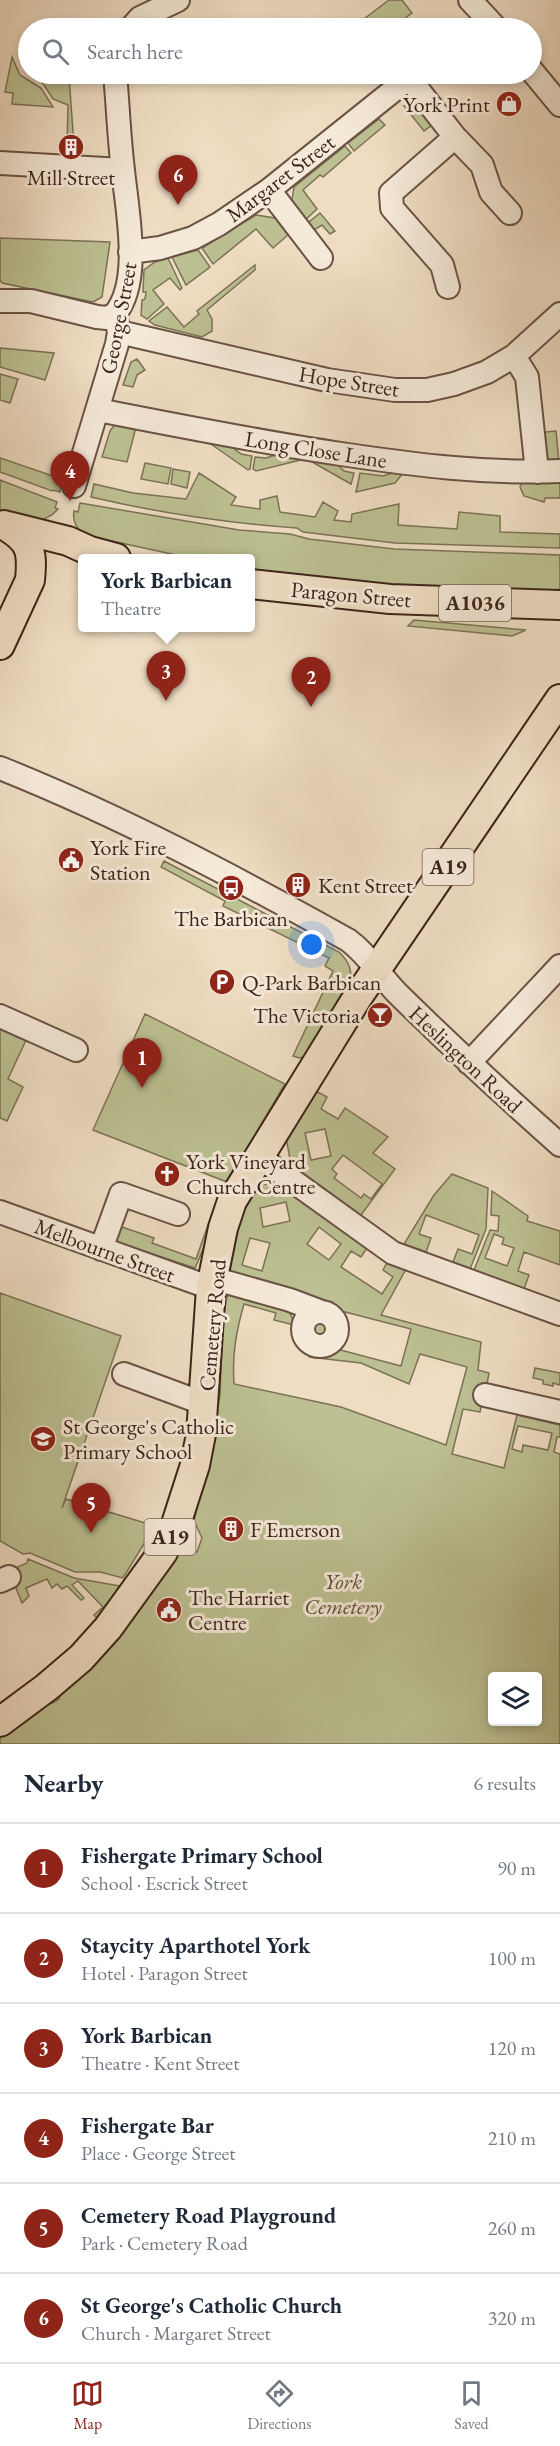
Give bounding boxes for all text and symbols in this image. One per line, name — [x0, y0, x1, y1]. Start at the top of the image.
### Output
search box — [18, 18, 542, 84]
icon: search — [39, 35, 72, 68]
text: Search here — [87, 37, 182, 66]
shop icon: York Print — [494, 89, 524, 119]
place label: York Print — [403, 90, 490, 119]
street label: Margaret Street — [220, 128, 341, 229]
building icon: Mill Street — [56, 132, 86, 162]
pin: 6 — [158, 156, 198, 205]
place label: Mill Street — [27, 163, 115, 192]
street label: George Street — [93, 260, 144, 377]
street label: Hope Street — [297, 359, 401, 404]
street label: Long Close Lane — [243, 424, 389, 475]
pin: 4 — [50, 452, 90, 501]
popup — [78, 554, 255, 632]
text: York Barbican — [101, 566, 232, 595]
street label: Paragon Street — [290, 575, 412, 614]
road number: A1036 — [439, 585, 511, 621]
text: Theatre — [101, 595, 161, 621]
pin: 3 — [146, 652, 186, 701]
pin: 2 — [292, 658, 330, 707]
place label: York Fire Station — [90, 833, 166, 887]
public building icon: York Fire Station — [56, 845, 86, 875]
road number: A19 — [422, 849, 474, 885]
building icon: Kent Street — [283, 870, 313, 900]
place label: Kent Street — [318, 871, 413, 900]
bus stop icon: The Barbican — [216, 873, 246, 903]
place label: The Barbican — [174, 904, 288, 933]
your location — [297, 930, 326, 959]
parking icon: Q-Park Barbican — [207, 967, 237, 997]
place label: Q-Park Barbican — [242, 968, 382, 997]
street label: Heslington Road — [403, 999, 529, 1120]
bar icon: The Victoria — [365, 1000, 395, 1030]
place label: The Victoria — [253, 1001, 360, 1030]
pin: 1 — [122, 1038, 162, 1088]
place label: York Vineyard Church Centre — [186, 1147, 316, 1201]
church icon: York Vineyard Church Centre — [152, 1159, 182, 1189]
street label: Melbourne Street — [31, 1212, 179, 1289]
street label: Cemetery Road — [192, 1257, 233, 1392]
place label: St George's Catholic Primary School — [63, 1412, 234, 1466]
school or university icon: St George's Catholic Primary School — [28, 1424, 58, 1454]
pin: 5 — [72, 1484, 110, 1533]
building icon: F Emerson — [216, 1514, 246, 1544]
place label: F Emerson — [250, 1515, 341, 1544]
road number: A19 — [144, 1519, 195, 1555]
park label: York Cemetery — [304, 1567, 382, 1621]
place label: The Harriet Centre — [188, 1583, 289, 1637]
public building icon: The Harriet Centre — [154, 1595, 184, 1625]
map controls — [488, 1672, 542, 1726]
button: layers — [488, 1672, 542, 1726]
text: Nearby — [24, 1766, 104, 1800]
text: 6 results — [473, 1770, 536, 1796]
text: Fishergate Primary School — [81, 1841, 323, 1870]
text: 1 — [38, 1855, 49, 1881]
text: 90 m — [497, 1855, 536, 1881]
text: School · Escrick Street — [81, 1870, 248, 1896]
text: Staycity Aparthotel York — [81, 1931, 310, 1960]
text: 2 — [38, 1945, 49, 1971]
text: 100 m — [488, 1945, 536, 1971]
text: Hotel · Paragon Street — [81, 1960, 248, 1986]
text: York Barbican — [81, 2021, 212, 2050]
text: 3 — [38, 2035, 49, 2061]
text: 120 m — [488, 2035, 536, 2061]
text: Theatre · Kent Street — [81, 2050, 239, 2076]
text: Fishergate Bar — [81, 2111, 214, 2140]
text: 4 — [38, 2125, 49, 2151]
text: 210 m — [488, 2125, 536, 2151]
text: Place · George Street — [81, 2140, 236, 2166]
text: Cemetery Road Playground — [81, 2201, 336, 2230]
text: 5 — [38, 2215, 49, 2241]
text: 260 m — [488, 2215, 536, 2241]
text: Park · Cemetery Road — [81, 2230, 248, 2256]
text: St George's Catholic Church — [81, 2291, 342, 2320]
text: 6 — [38, 2305, 49, 2331]
text: 320 m — [488, 2305, 536, 2331]
text: Church · Margaret Street — [81, 2320, 271, 2346]
tab: Map — [71, 2377, 104, 2434]
tab: Directions — [247, 2377, 312, 2434]
tab: Saved — [454, 2377, 489, 2434]

